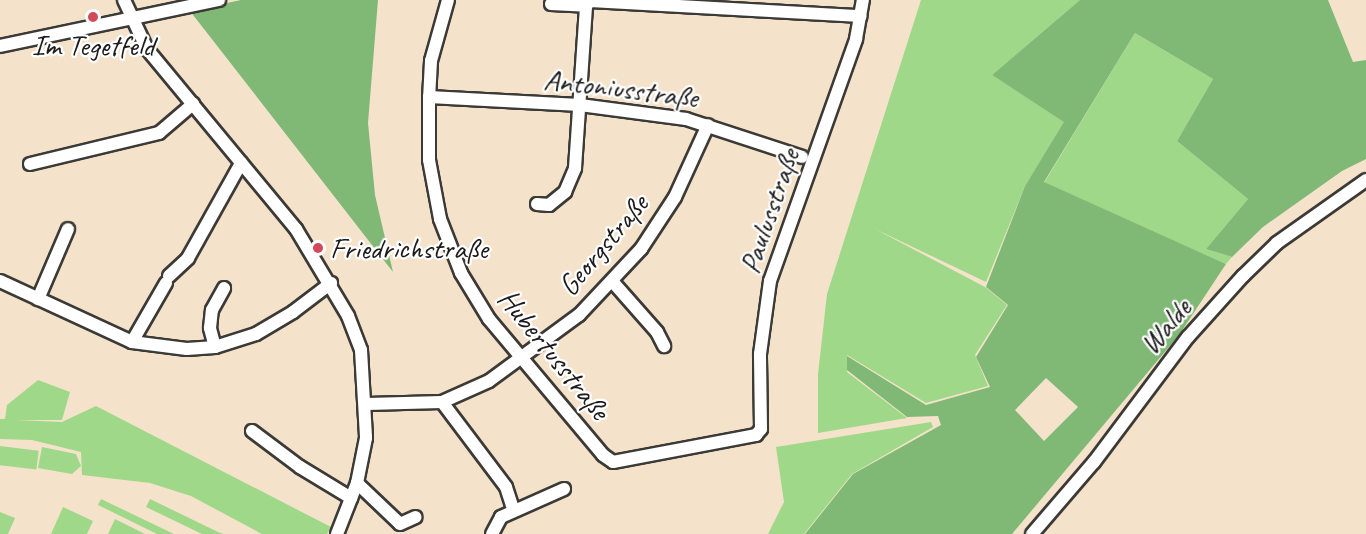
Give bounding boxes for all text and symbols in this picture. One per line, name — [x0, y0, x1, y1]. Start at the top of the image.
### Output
marker: Im Tegetfeld — [86, 10, 100, 24]
place label: Im Tegetfeld — [32, 27, 154, 63]
street label: Antoniusstraße — [542, 61, 700, 115]
street label: Paulusstraße — [731, 144, 807, 278]
street label: Georgstraße — [550, 187, 656, 303]
place label: Friedrichstraße — [330, 230, 488, 266]
marker: Friedrichstraße — [311, 241, 325, 255]
street label: Hubertusstraße — [490, 281, 618, 427]
street label: Walde — [1132, 291, 1198, 361]

